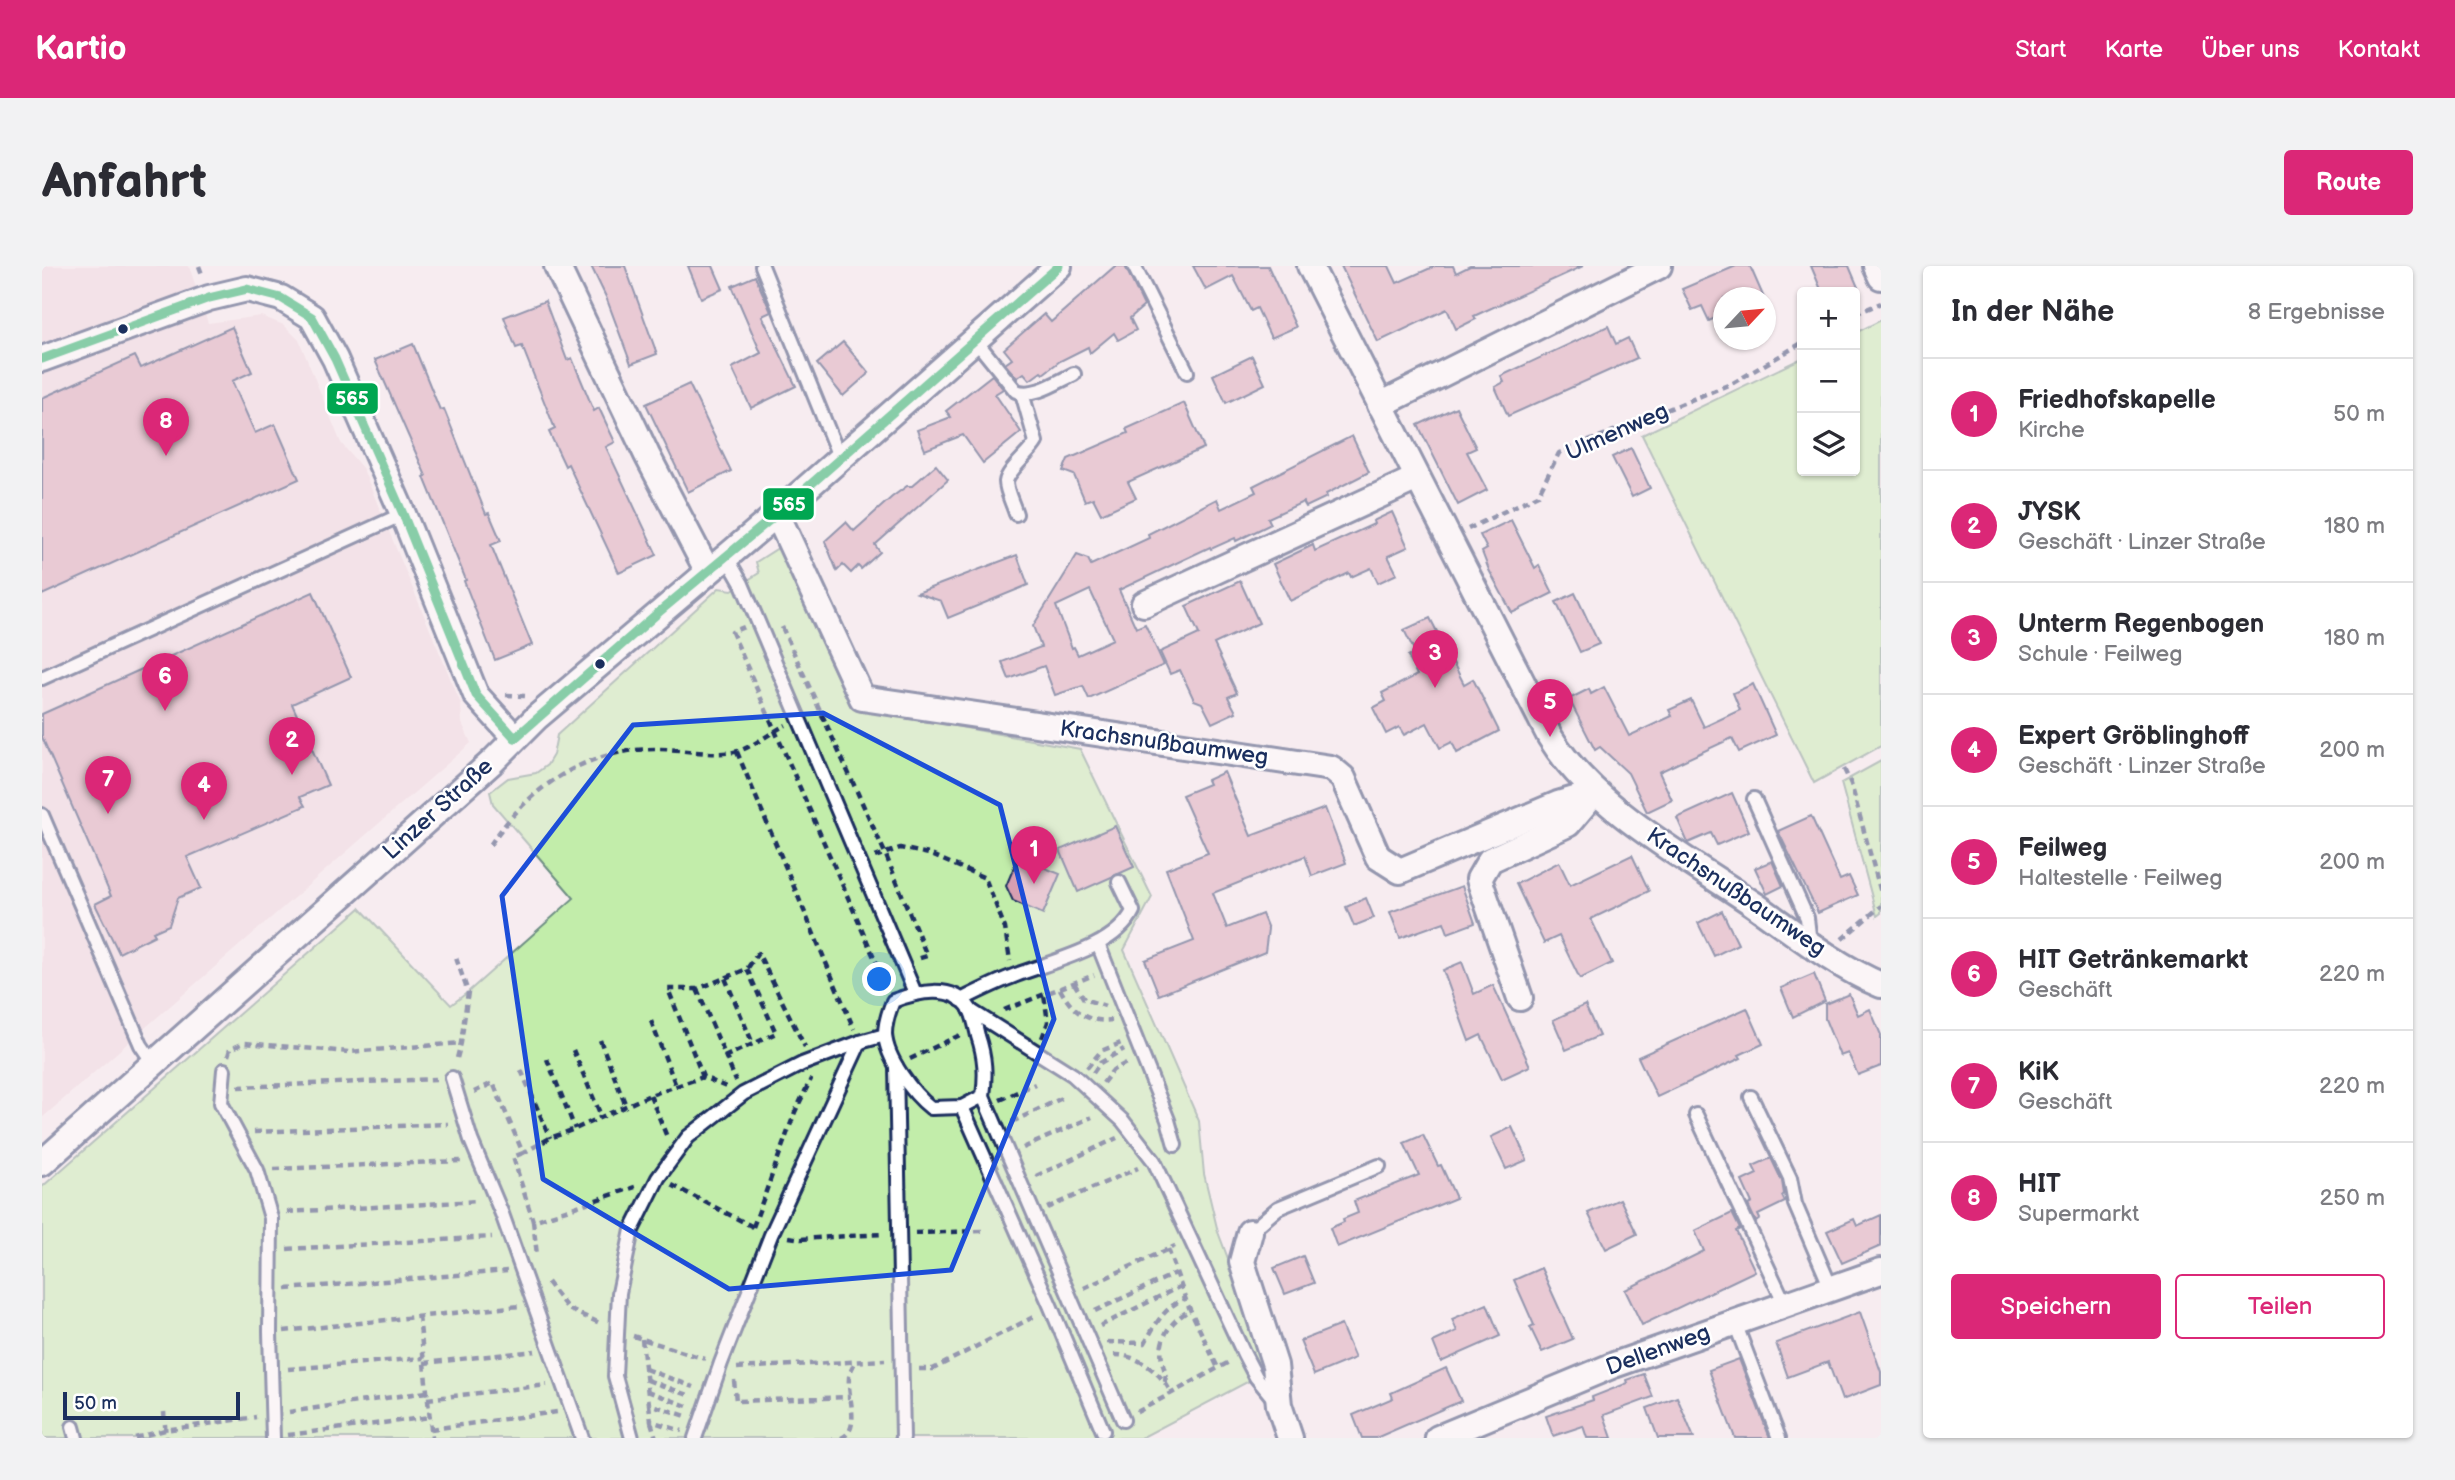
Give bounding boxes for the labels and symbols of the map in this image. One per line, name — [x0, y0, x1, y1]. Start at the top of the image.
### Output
north arrow — [1713, 287, 1776, 350]
unlabelled marker — [116, 322, 130, 336]
line badge: 565 — [326, 382, 379, 415]
text: 565 — [335, 388, 369, 411]
street label: Ulmenweg — [1561, 397, 1673, 467]
pin: 8 — [143, 398, 189, 456]
line badge: 565 — [762, 487, 815, 521]
text: 565 — [772, 494, 806, 517]
pin: 3 — [1412, 630, 1458, 688]
pin: 6 — [142, 653, 188, 711]
unlabelled marker — [593, 657, 607, 671]
pin: 5 — [1527, 679, 1573, 737]
street label: Krachsnußbaumweg — [1058, 714, 1270, 772]
pin: 2 — [269, 717, 315, 775]
street label: Linzer Straße — [377, 752, 499, 866]
pin: 7 — [85, 756, 131, 814]
pin: 4 — [181, 762, 227, 820]
street label: Krachsnußbaumweg — [1641, 822, 1831, 962]
pin: 1 — [1011, 826, 1057, 884]
your location — [862, 962, 896, 996]
street label: Dellenweg — [1602, 1318, 1714, 1382]
scale bar — [63, 1389, 240, 1421]

